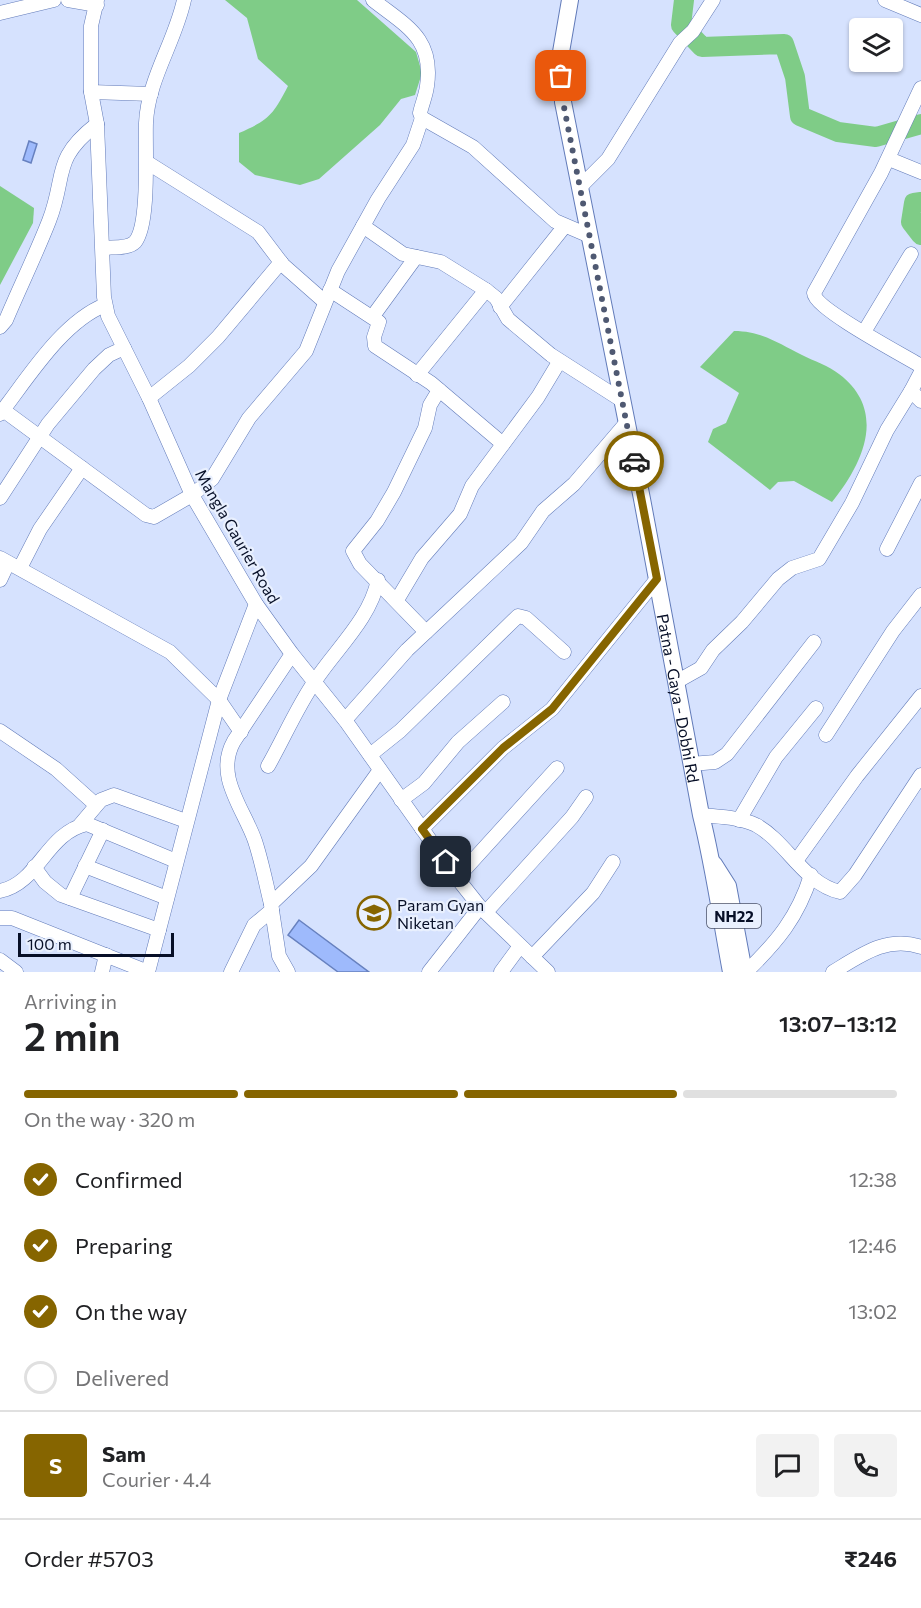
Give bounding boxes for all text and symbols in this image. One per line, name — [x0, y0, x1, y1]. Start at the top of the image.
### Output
map controls — [849, 18, 903, 72]
button: layers — [849, 18, 903, 72]
pin — [535, 50, 586, 101]
icon: bag — [544, 59, 577, 92]
courier — [604, 431, 664, 491]
icon: car — [618, 445, 651, 478]
street label: Mangla Gaurier Road — [192, 466, 284, 606]
street label: Patna - Gaya - Dobhi Rd — [654, 612, 704, 784]
pin — [420, 836, 471, 887]
icon: home — [429, 845, 462, 878]
school or university icon: Param Gyan Niketan — [356, 895, 392, 931]
place label: Param Gyan Niketan — [397, 895, 484, 932]
road number: NH22 — [707, 904, 761, 928]
scale bar — [18, 930, 174, 958]
text: 100 m — [27, 934, 72, 953]
text: Arriving in — [24, 989, 117, 1013]
text: 13:07–13:12 — [779, 1010, 897, 1037]
text: 2 min — [24, 1011, 121, 1059]
text: On the way · 320 m — [24, 1107, 195, 1131]
icon: check — [24, 1163, 57, 1196]
text: Confirmed — [75, 1166, 182, 1193]
text: 12:38 — [849, 1167, 897, 1191]
icon: check — [24, 1229, 57, 1262]
text: Preparing — [75, 1232, 172, 1259]
text: 12:46 — [849, 1233, 897, 1257]
icon: check — [24, 1295, 57, 1328]
text: On the way — [75, 1298, 187, 1325]
text: 13:02 — [848, 1299, 897, 1323]
text: Delivered — [75, 1364, 169, 1391]
button: chat — [756, 1434, 819, 1497]
button: phone — [834, 1434, 897, 1497]
text: Sam — [102, 1440, 146, 1467]
text: S — [49, 1452, 62, 1479]
text: Courier · 4.4 — [102, 1467, 211, 1491]
text: Order #5703 — [24, 1545, 154, 1572]
text: ₹246 — [844, 1545, 897, 1572]

